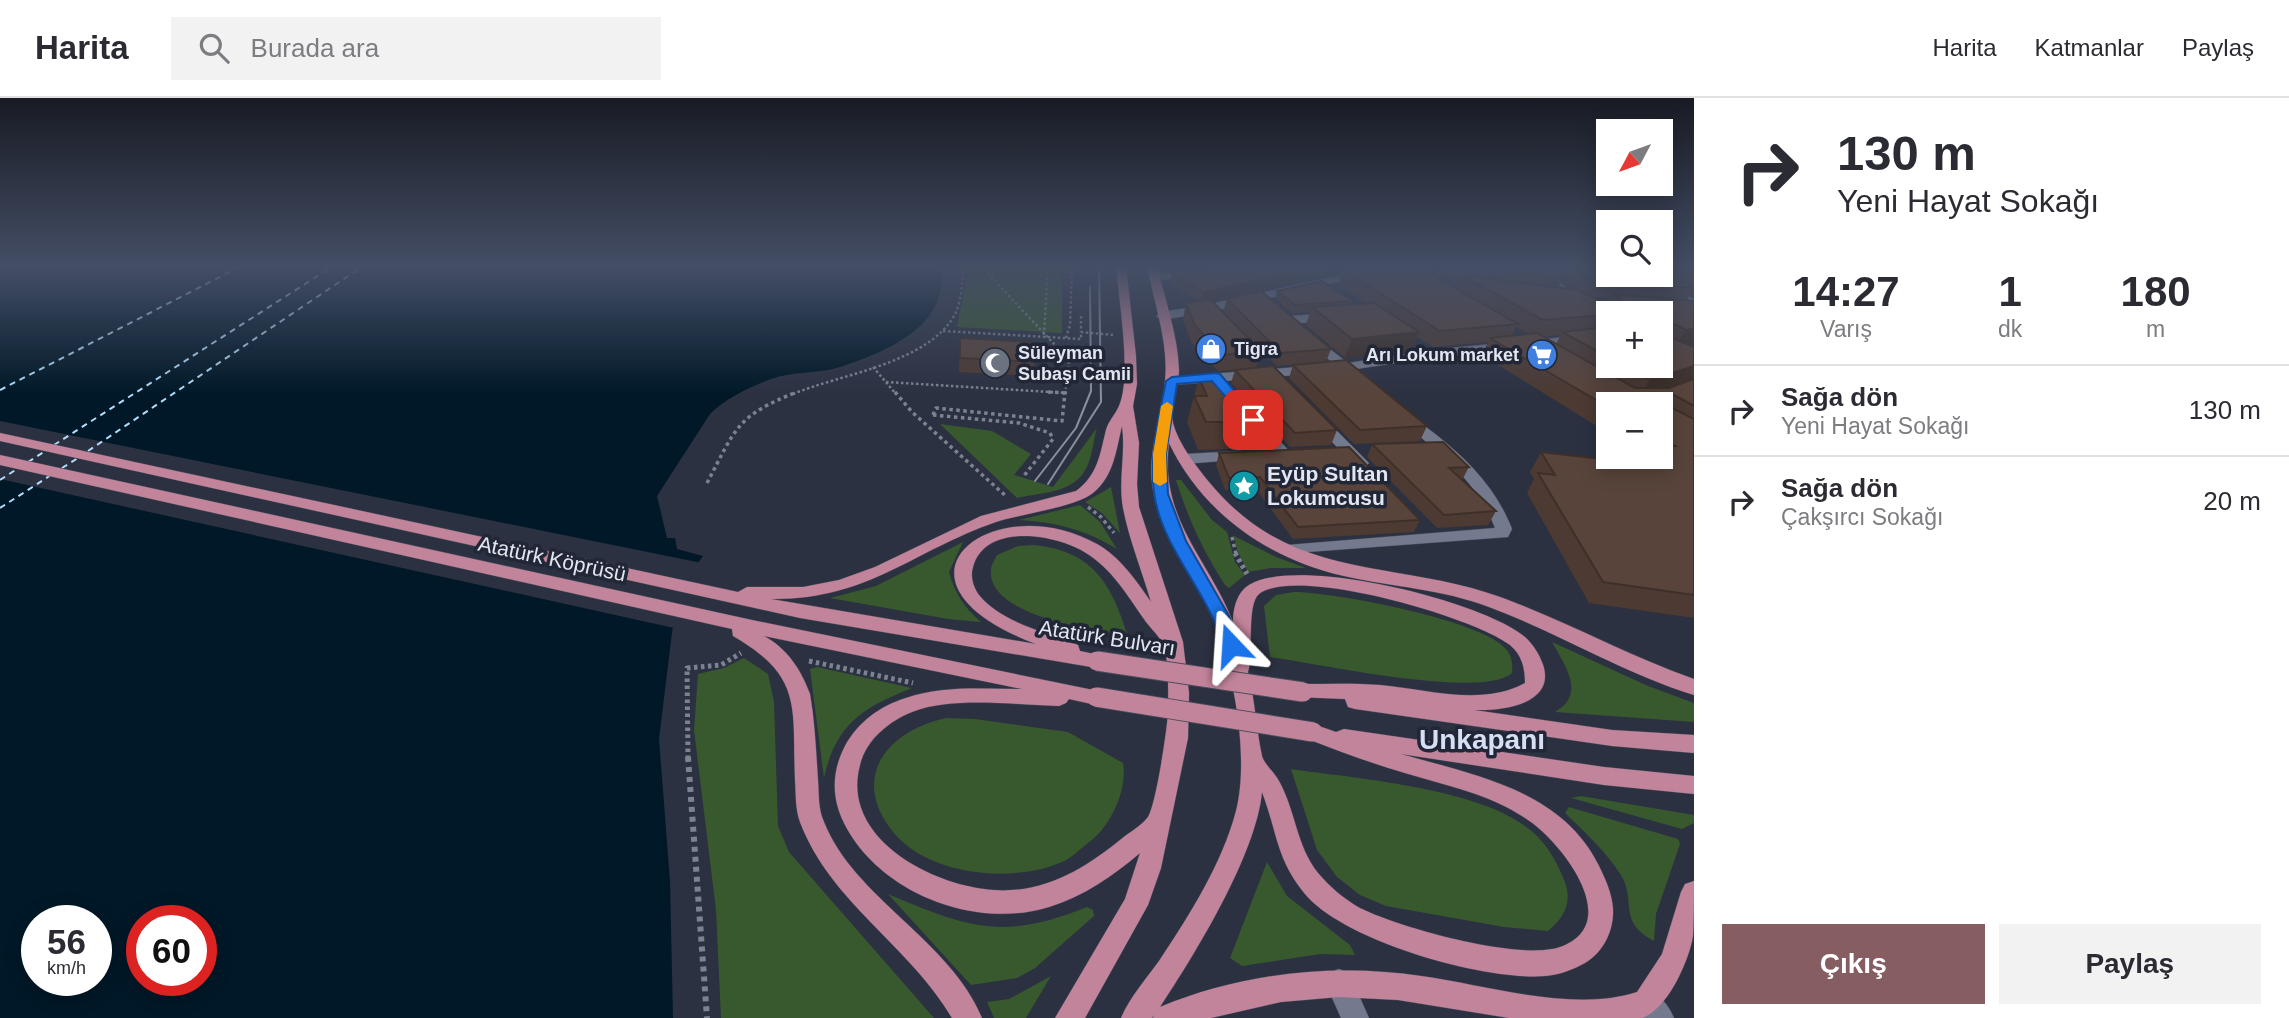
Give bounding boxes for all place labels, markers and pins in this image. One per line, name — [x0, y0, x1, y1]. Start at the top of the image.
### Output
shop icon: Tigra — [1194, 332, 1228, 366]
supermarket icon: Arı Lokum market — [1525, 338, 1559, 372]
place label: Tigra — [1234, 339, 1279, 359]
place label: Süleyman Subaşı Camii — [1018, 343, 1131, 384]
place label: Arı Lokum market — [1366, 345, 1519, 365]
mosque icon: Süleyman Subaşı Camii — [978, 346, 1012, 380]
pin — [1223, 390, 1283, 450]
place label: Eyüp Sultan Lokumcusu — [1267, 462, 1388, 509]
place icon: Eyüp Sultan Lokumcusu — [1227, 469, 1261, 503]

